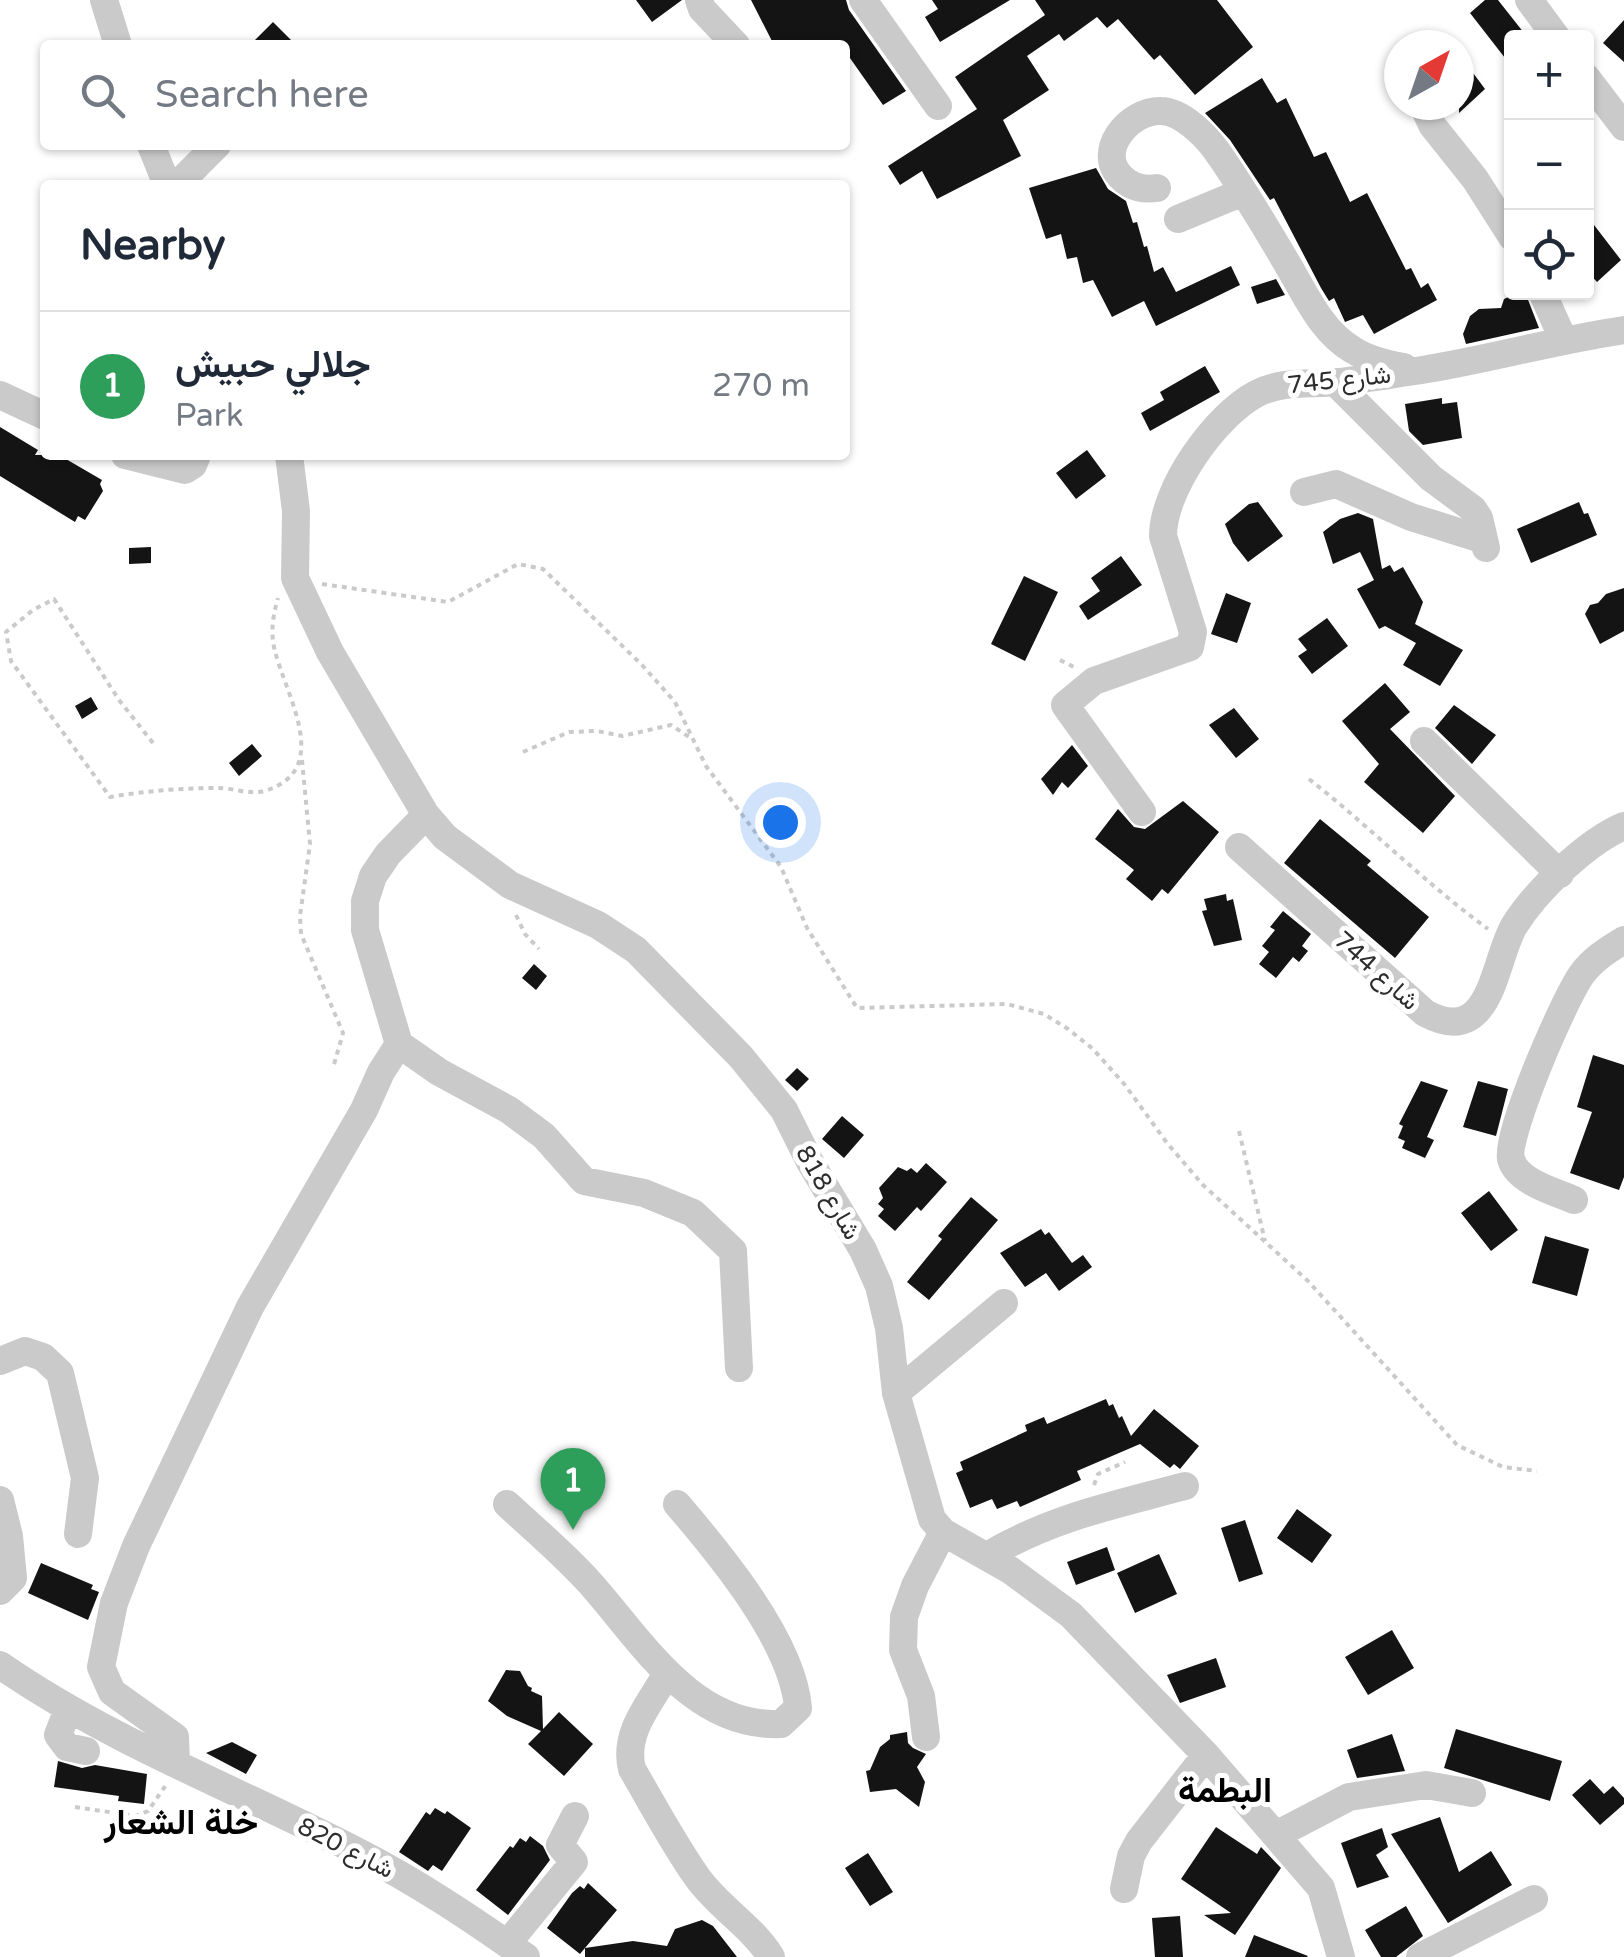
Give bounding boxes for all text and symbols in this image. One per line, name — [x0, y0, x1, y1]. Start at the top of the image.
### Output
north arrow — [1384, 30, 1474, 120]
map controls — [1504, 30, 1594, 300]
button: + — [1504, 30, 1594, 120]
search box — [40, 40, 850, 150]
icon: search — [75, 68, 130, 123]
text: Search here — [155, 72, 369, 118]
button: − — [1504, 120, 1594, 210]
button: locate — [1504, 210, 1594, 300]
text: Nearby — [80, 220, 225, 271]
text: جلالي حبيش — [175, 342, 371, 388]
street label: شارع 745 — [1286, 360, 1392, 401]
text: 1 — [102, 367, 123, 405]
text: 270 m — [712, 367, 810, 405]
text: Park — [175, 397, 243, 435]
your location — [755, 797, 806, 848]
street label: شارع 744 — [1327, 925, 1425, 1017]
street label: شارع 818 — [788, 1140, 867, 1245]
pin: 1 — [540, 1448, 606, 1530]
district label: البطمة — [1178, 1770, 1272, 1812]
district label: خلة الشعار — [103, 1802, 258, 1844]
street label: شارع 820 — [292, 1811, 399, 1886]

